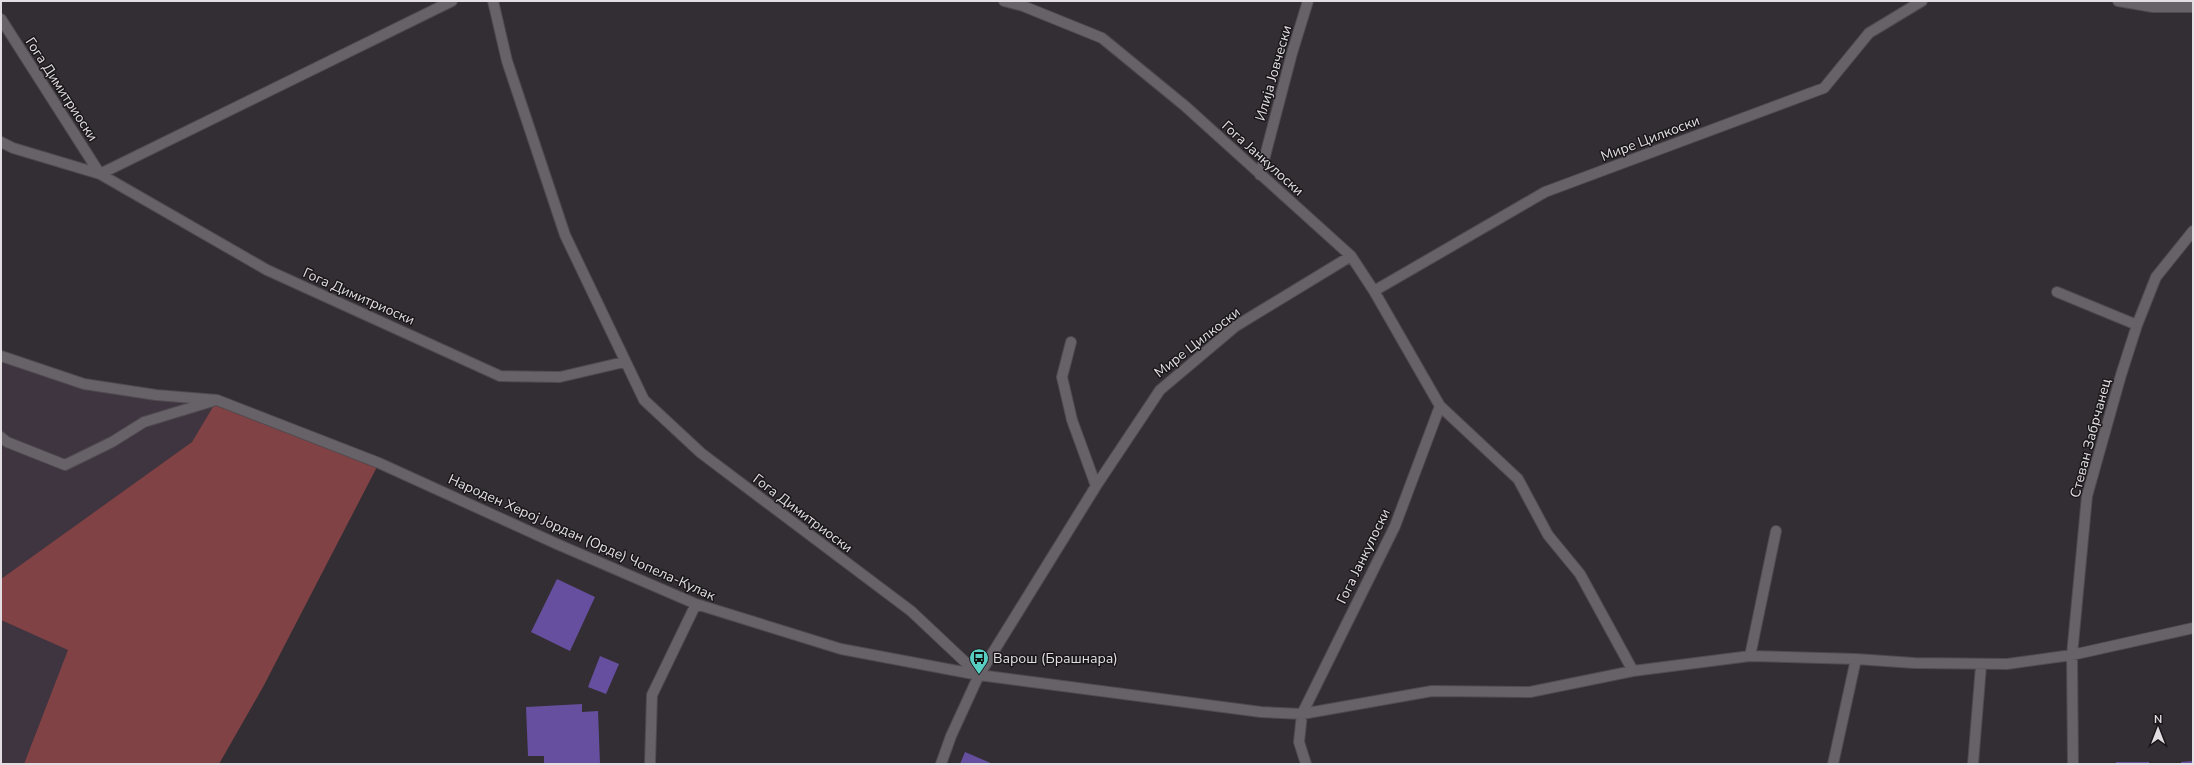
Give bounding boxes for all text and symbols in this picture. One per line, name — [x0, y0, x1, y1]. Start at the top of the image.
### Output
street label: Илија Јовчески — [1251, 23, 1296, 123]
street label: Гога Димитриоски — [21, 34, 102, 145]
street label: Мире Цилкоски — [1598, 111, 1702, 166]
street label: Гога Јанкулоски — [1218, 117, 1308, 200]
street label: Гога Димитриоски — [300, 263, 418, 330]
street label: Мире Цилкоски — [1150, 303, 1244, 382]
street label: Стеван Забрчанец — [2065, 377, 2115, 500]
street label: Народен Херој Јордан (Орде) Чопела-Кулак — [445, 470, 719, 606]
street label: Гога Димитриоски — [749, 470, 856, 557]
street label: Гога Јанкулоски — [1332, 505, 1395, 607]
bus stop icon: Варош (Брашнара) — [968, 647, 990, 675]
place label: Варош (Брашнара) — [993, 649, 1118, 668]
north arrow — [2138, 709, 2178, 749]
text: N — [2154, 712, 2162, 727]

